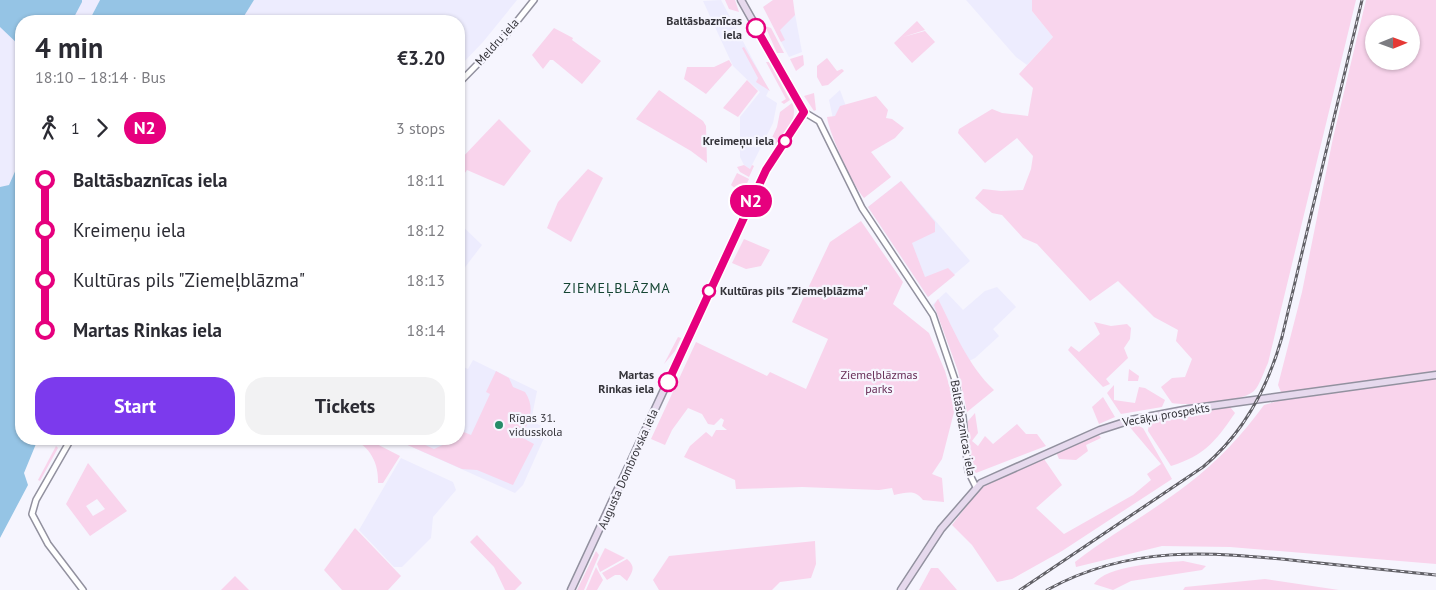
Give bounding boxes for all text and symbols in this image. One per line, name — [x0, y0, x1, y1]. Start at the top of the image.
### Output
place label: Baltāsbaznīcas iela — [666, 13, 742, 42]
street label: Meldru iela — [472, 15, 522, 68]
north arrow — [1365, 15, 1420, 70]
map controls — [1365, 15, 1420, 70]
marker: Baltāsbaznīcas iela — [746, 18, 766, 38]
text: 4 min — [35, 29, 103, 66]
text: €3.20 — [397, 46, 445, 70]
text: 18:10 – 18:14 · Bus — [35, 67, 166, 87]
icon: walk — [35, 114, 63, 142]
icon: forward — [88, 114, 116, 142]
text: N2 — [134, 116, 156, 139]
text: 1 — [71, 118, 80, 138]
text: 3 stops — [396, 118, 445, 138]
place label: Kreimeņu iela — [703, 133, 774, 149]
marker: Kreimeņu iela — [778, 134, 792, 148]
text: Baltāsbaznīcas iela — [73, 168, 227, 192]
text: 18:11 — [407, 170, 445, 190]
line badge: N2 — [728, 185, 774, 217]
text: N2 — [740, 189, 762, 212]
text: Kreimeņu iela — [73, 218, 186, 242]
text: 18:12 — [407, 220, 445, 240]
text: Kultūras pils "Ziemeļblāzma" — [73, 268, 305, 292]
text: 18:13 — [407, 270, 445, 290]
district label: ZIEMEĻBLĀZMA — [563, 279, 671, 297]
place label: Kultūras pils "Ziemeļblāzma" — [720, 283, 868, 298]
marker: Kultūras pils "Ziemeļblāzma" — [702, 284, 716, 298]
text: Martas Rinkas iela — [73, 318, 222, 342]
text: 18:14 — [407, 320, 445, 340]
place label: Martas Rinkas iela — [598, 367, 654, 396]
park label: Ziemeļblāzmas parks — [840, 367, 918, 396]
marker: Martas Rinkas iela — [658, 372, 678, 392]
button: Start — [35, 377, 235, 435]
button: Tickets — [245, 377, 445, 435]
street label: Baltāsbaznīcas iela — [948, 379, 979, 477]
street label: Vecāķu prospekts — [1120, 399, 1211, 431]
street label: Augusta Dombrovska iela — [594, 406, 661, 531]
place label: Rīgas 31. vidusskola — [509, 410, 563, 439]
marker: Rīgas 31. vidusskola — [493, 419, 505, 431]

